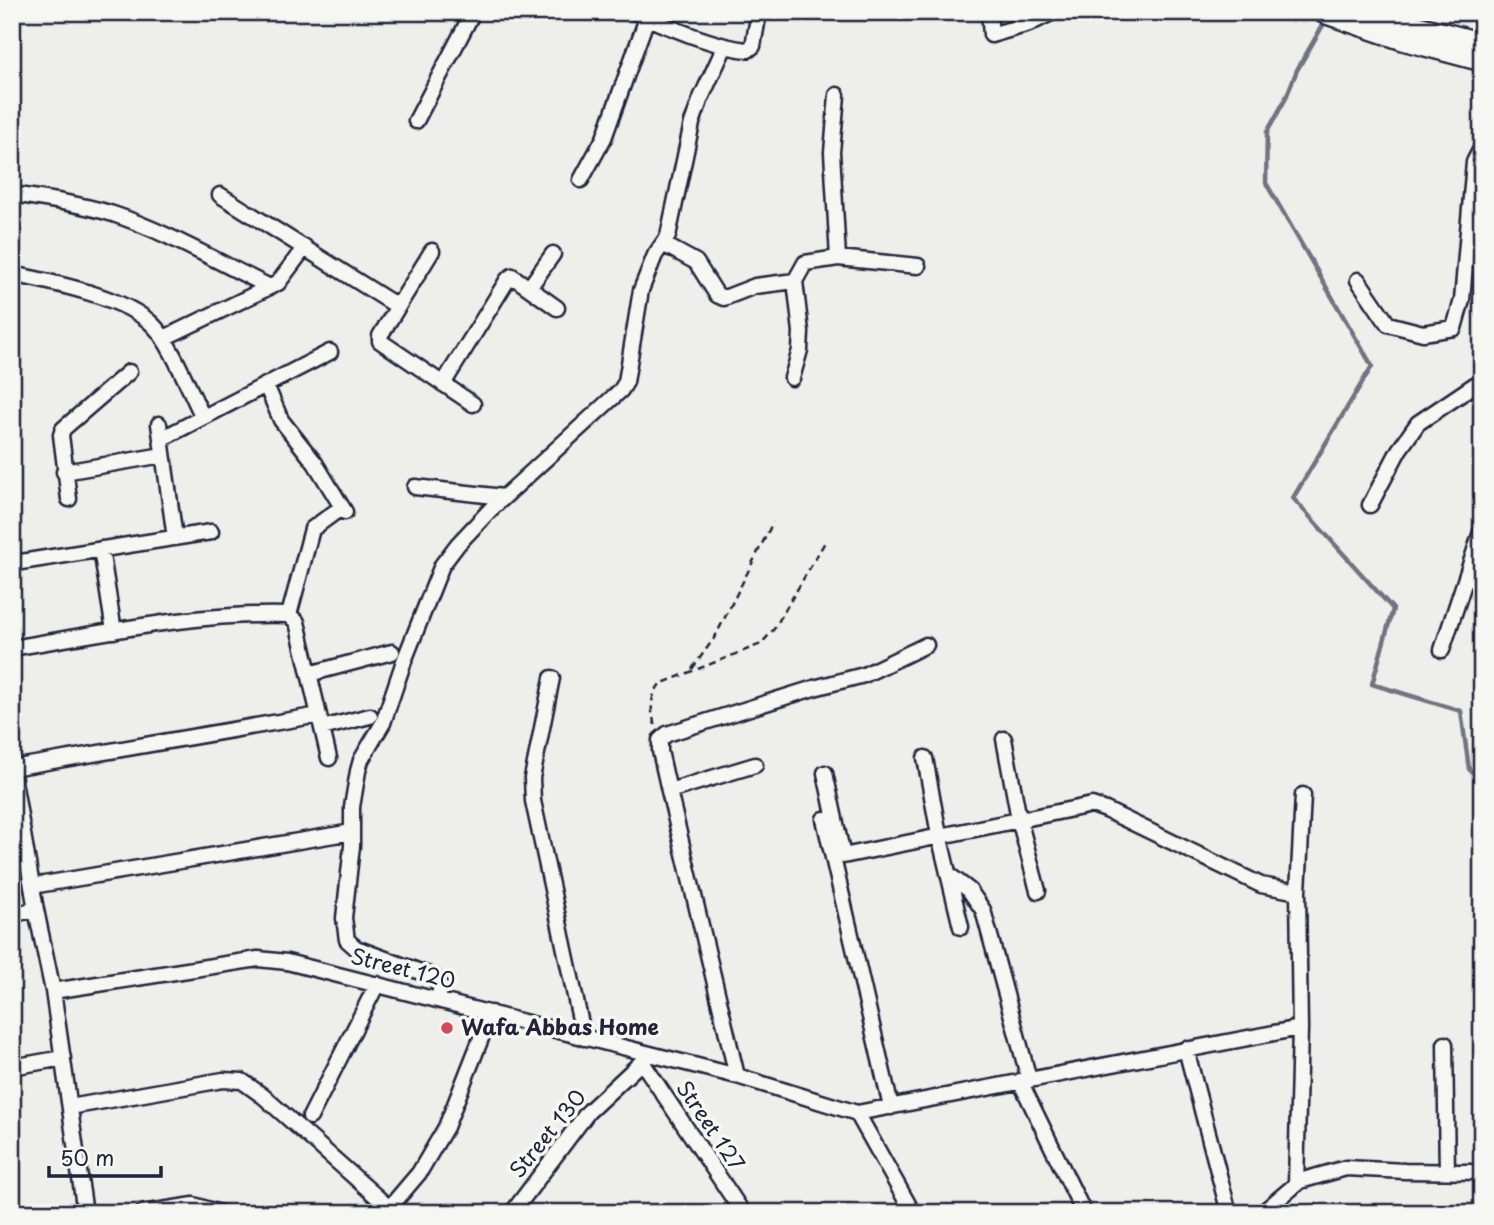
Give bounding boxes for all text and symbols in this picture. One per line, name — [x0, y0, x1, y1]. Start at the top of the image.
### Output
street label: Street 120 — [348, 939, 459, 996]
place label: Wafa Abbas Home — [461, 1010, 659, 1042]
marker: Wafa Abbas Home — [439, 1020, 455, 1036]
street label: Street 127 — [670, 1073, 754, 1177]
street label: Street 130 — [501, 1081, 592, 1184]
scale bar — [49, 1134, 161, 1178]
text: 50 m — [60, 1141, 114, 1173]

